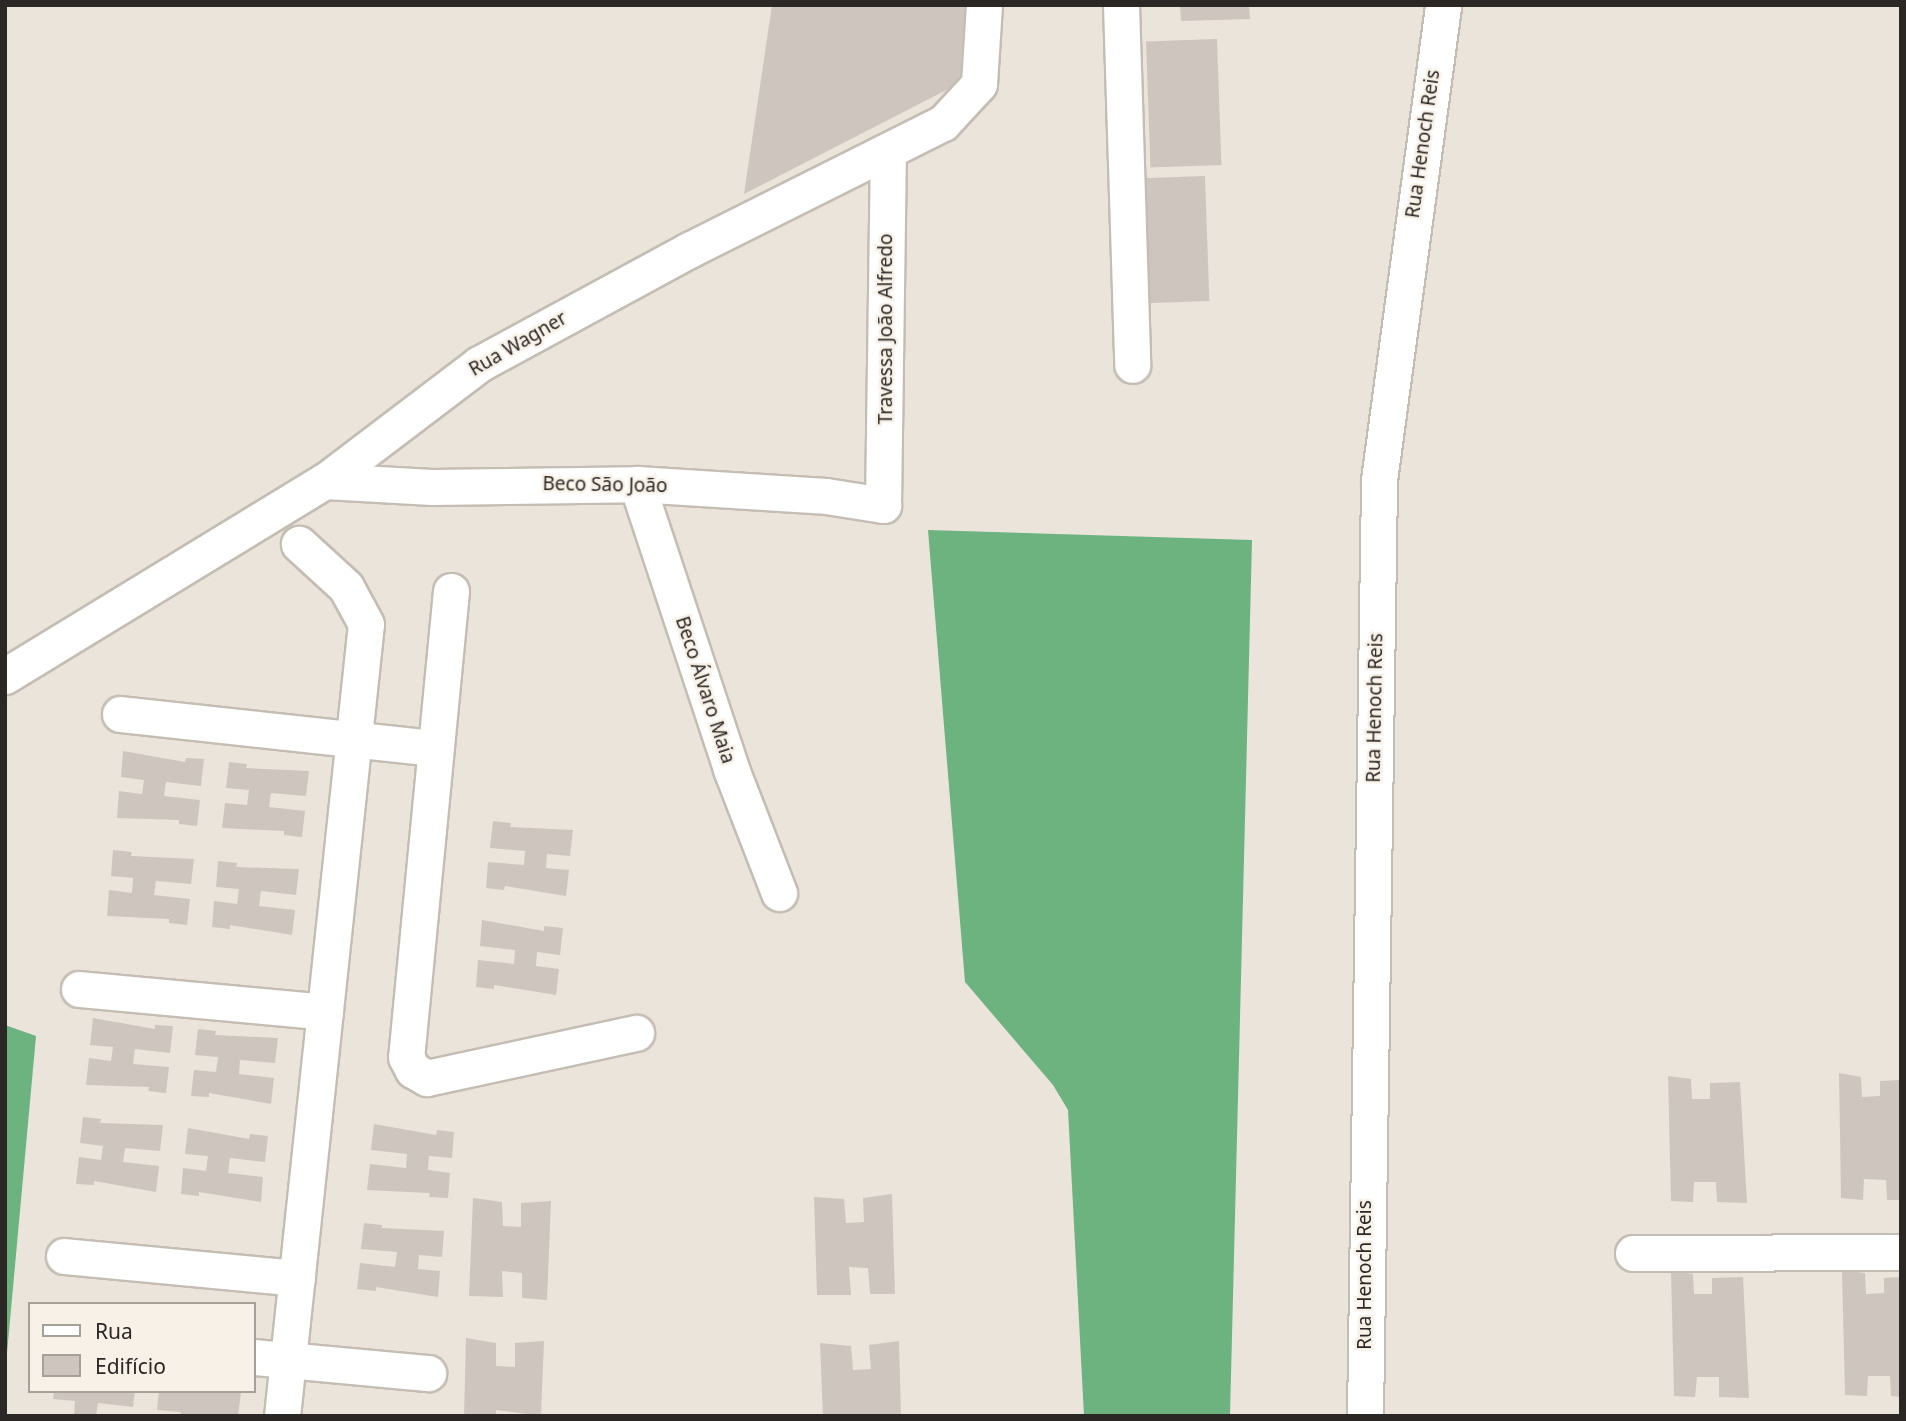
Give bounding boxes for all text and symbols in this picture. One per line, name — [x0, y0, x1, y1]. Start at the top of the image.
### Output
street label: Rua Henoch Reis — [1401, 68, 1445, 220]
street label: Travessa João Alfredo — [875, 234, 897, 424]
street label: Rua Wagner — [465, 307, 571, 381]
street label: Beco São João — [542, 473, 668, 497]
street label: Beco Álvaro Maia — [670, 614, 740, 766]
street label: Rua Henoch Reis — [1362, 633, 1388, 783]
street label: Rua Henoch Reis — [1354, 1200, 1376, 1350]
legend — [28, 1302, 256, 1393]
text: Rua — [95, 1317, 133, 1345]
text: Edifício — [95, 1352, 166, 1380]

